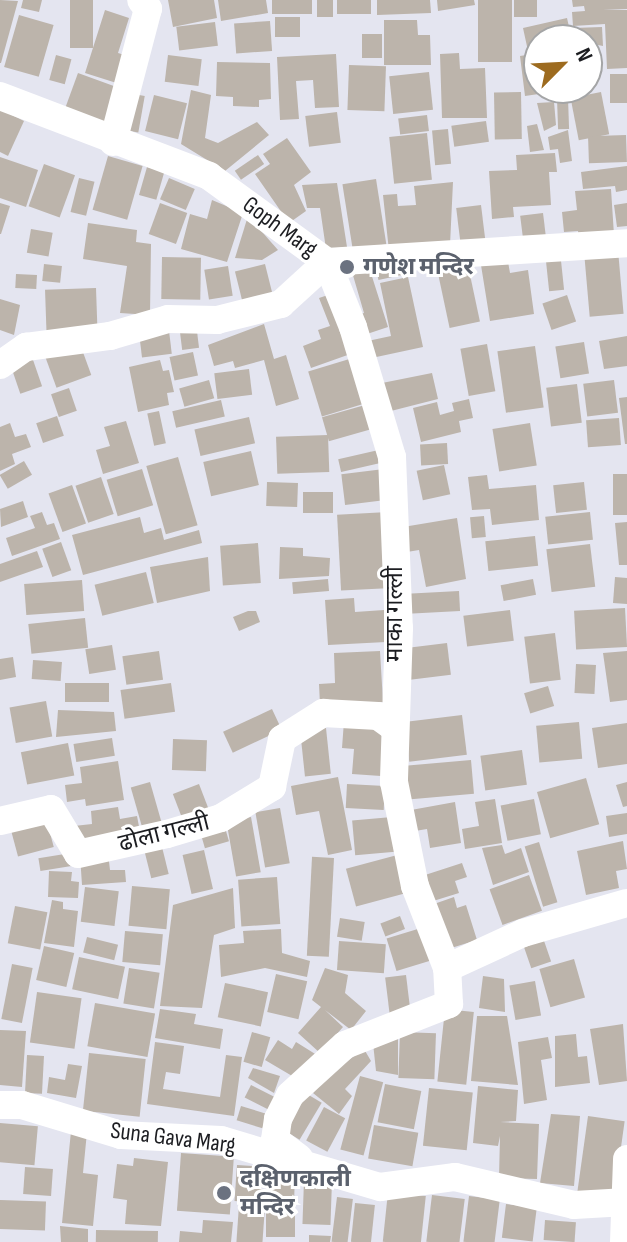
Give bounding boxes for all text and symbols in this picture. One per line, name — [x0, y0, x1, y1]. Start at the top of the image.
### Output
north arrow — [523, 24, 603, 104]
text: N — [569, 44, 598, 66]
street label: Goph Marg — [237, 190, 323, 264]
place label: गणेश मन्दिर — [363, 253, 474, 281]
marker: गणेश मन्दिर — [338, 258, 356, 276]
street label: माका गल्ली — [381, 566, 409, 662]
street label: ढोला गल्ली — [115, 808, 213, 858]
street label: Suna Gava Marg — [109, 1116, 237, 1160]
place label: दक्षिणकाली मन्दिर — [240, 1165, 351, 1221]
marker: दक्षिणकाली मन्दिर — [215, 1184, 233, 1202]

